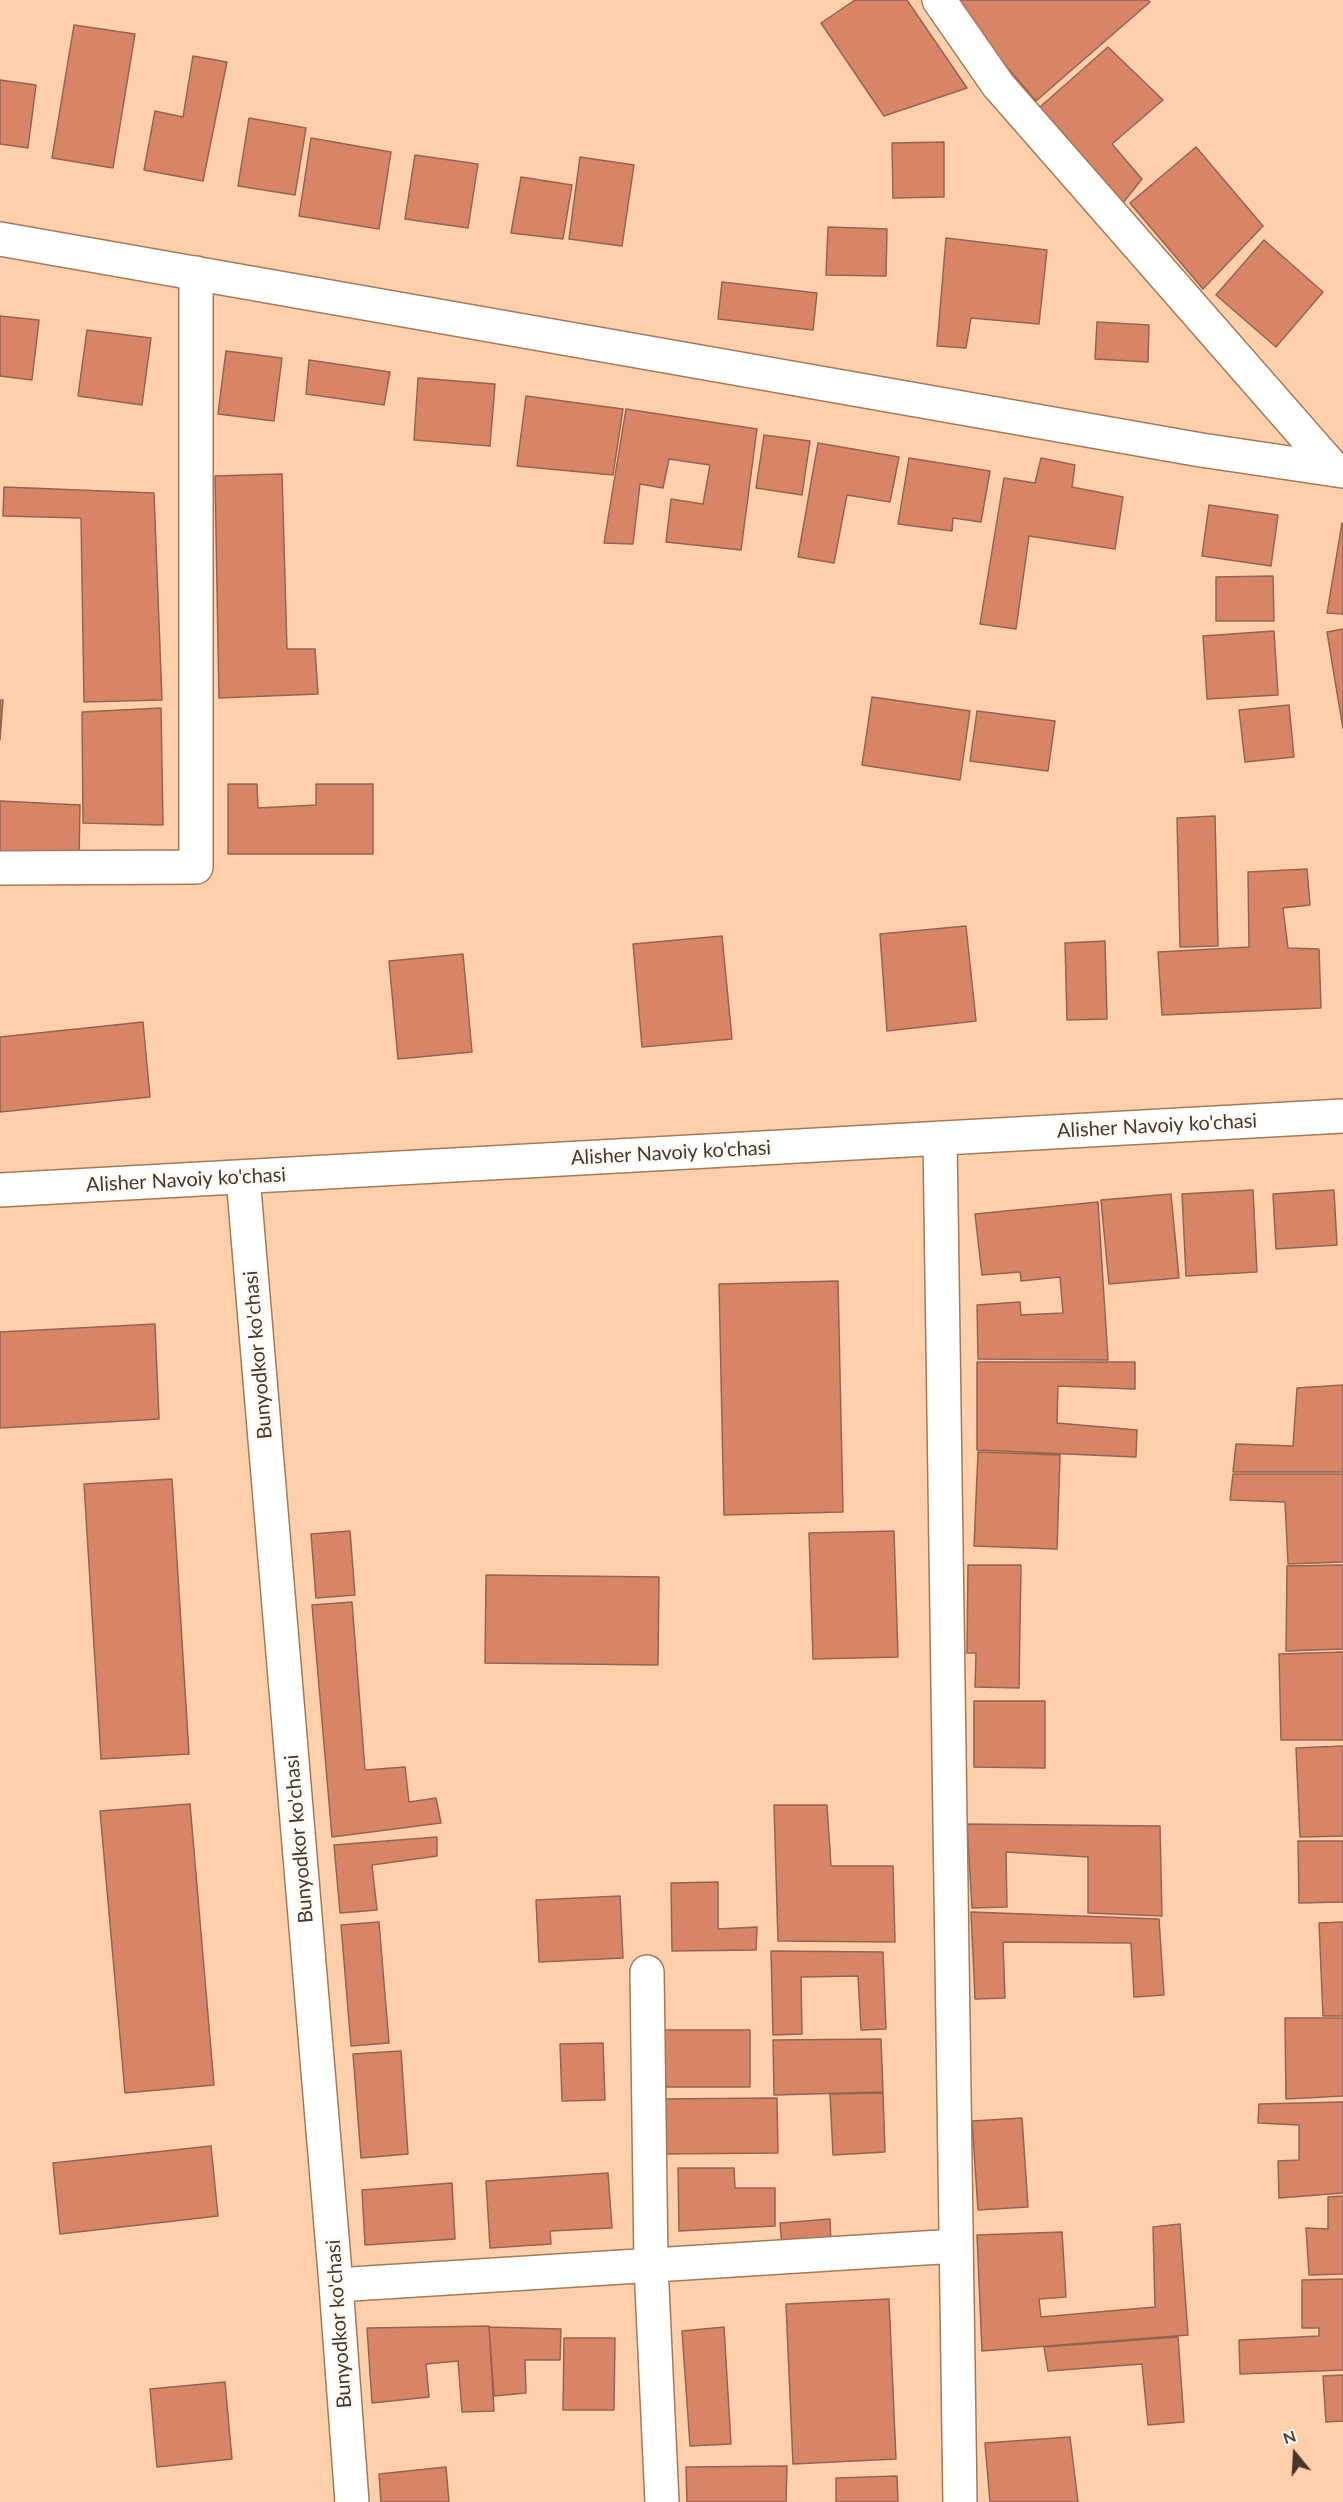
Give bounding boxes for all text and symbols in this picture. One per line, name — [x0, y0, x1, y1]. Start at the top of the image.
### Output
street label: Alisher Navoiy ko'chasi — [1056, 1109, 1258, 1143]
street label: Alisher Navoiy ko'chasi — [570, 1136, 772, 1170]
street label: Alisher Navoiy ko'chasi — [85, 1163, 287, 1197]
street label: Bunyodkor ko'chasi — [239, 1270, 277, 1440]
street label: Bunyodkor ko'chasi — [280, 1754, 318, 1924]
street label: Bunyodkor ko'chasi — [321, 2239, 357, 2409]
north arrow — [1265, 2424, 1325, 2484]
text: N — [1280, 2425, 1298, 2447]

